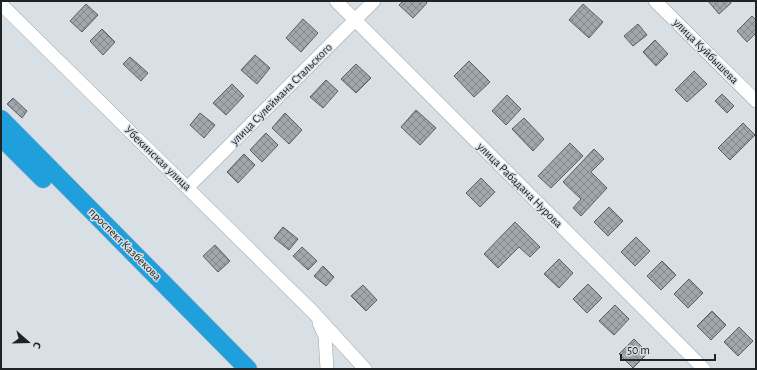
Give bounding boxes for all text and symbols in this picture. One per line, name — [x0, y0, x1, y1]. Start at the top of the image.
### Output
street label: улица Куйбышева — [670, 15, 741, 87]
street label: улица Сулеймана Стальского — [227, 41, 335, 149]
street label: Убекинская улица — [122, 123, 194, 194]
street label: улица Рабадана Нурова — [474, 139, 565, 231]
street label: проспект Казбекова — [86, 205, 164, 283]
north arrow — [8, 322, 48, 362]
scale bar — [621, 336, 715, 362]
text: С — [31, 341, 43, 350]
text: 50 m — [627, 344, 650, 356]

